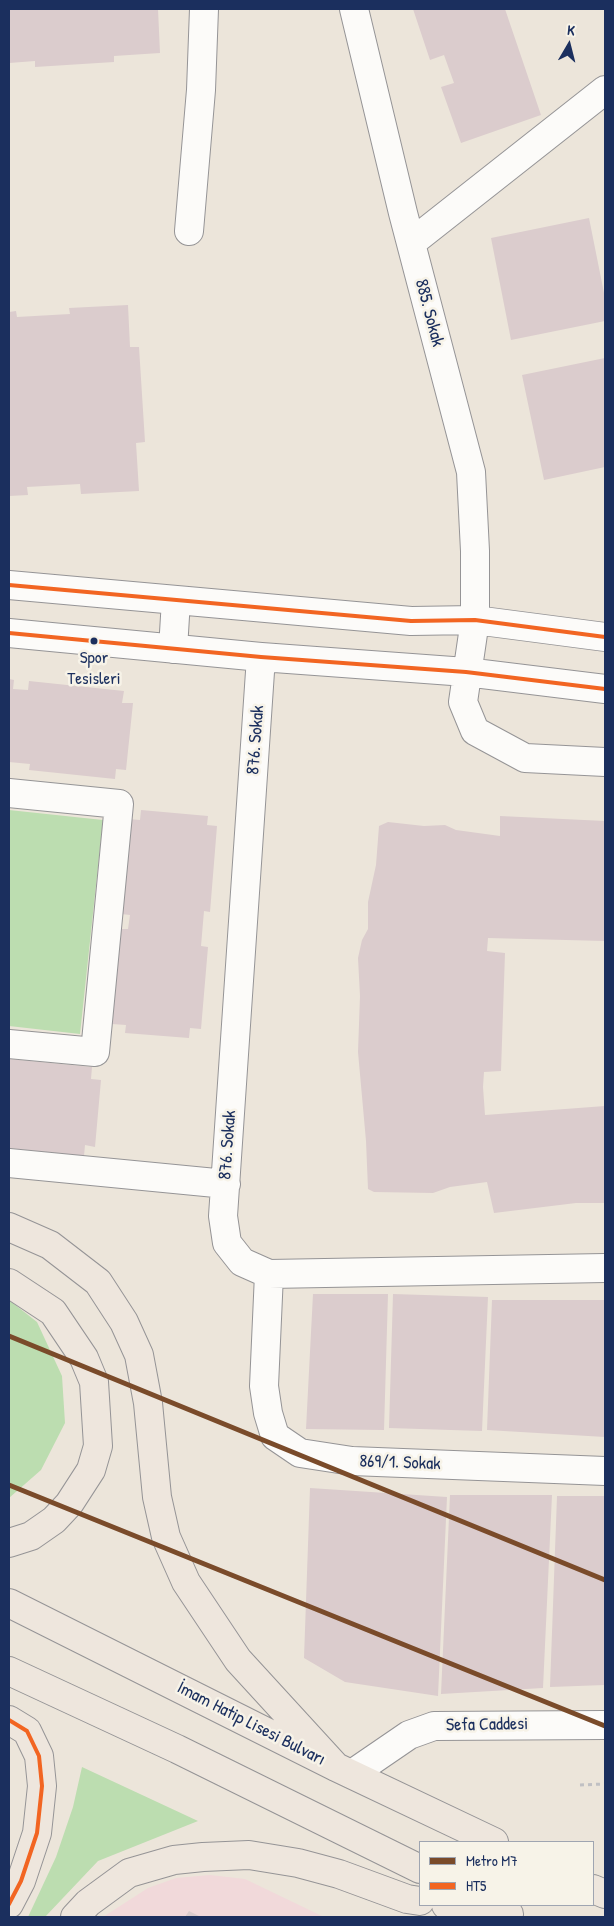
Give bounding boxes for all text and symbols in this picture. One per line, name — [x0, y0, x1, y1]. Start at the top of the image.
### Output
north arrow — [544, 20, 594, 70]
text: K — [566, 20, 576, 40]
street label: 885. Sokak — [410, 277, 448, 349]
marker: Spor Tesisleri — [89, 636, 99, 646]
place label: Spor Tesisleri — [67, 648, 121, 688]
street label: 876. Sokak — [243, 705, 269, 775]
street label: 876. Sokak — [215, 1110, 241, 1180]
street label: 869/1. Sokak — [359, 1451, 441, 1475]
street label: İmam Hatip Lisesi Bulvarı — [173, 1677, 329, 1771]
street label: Sefa Caddesi — [446, 1713, 528, 1737]
legend — [419, 1841, 594, 1906]
text: Metro M7 — [466, 1850, 518, 1871]
text: HT5 — [466, 1875, 486, 1896]

